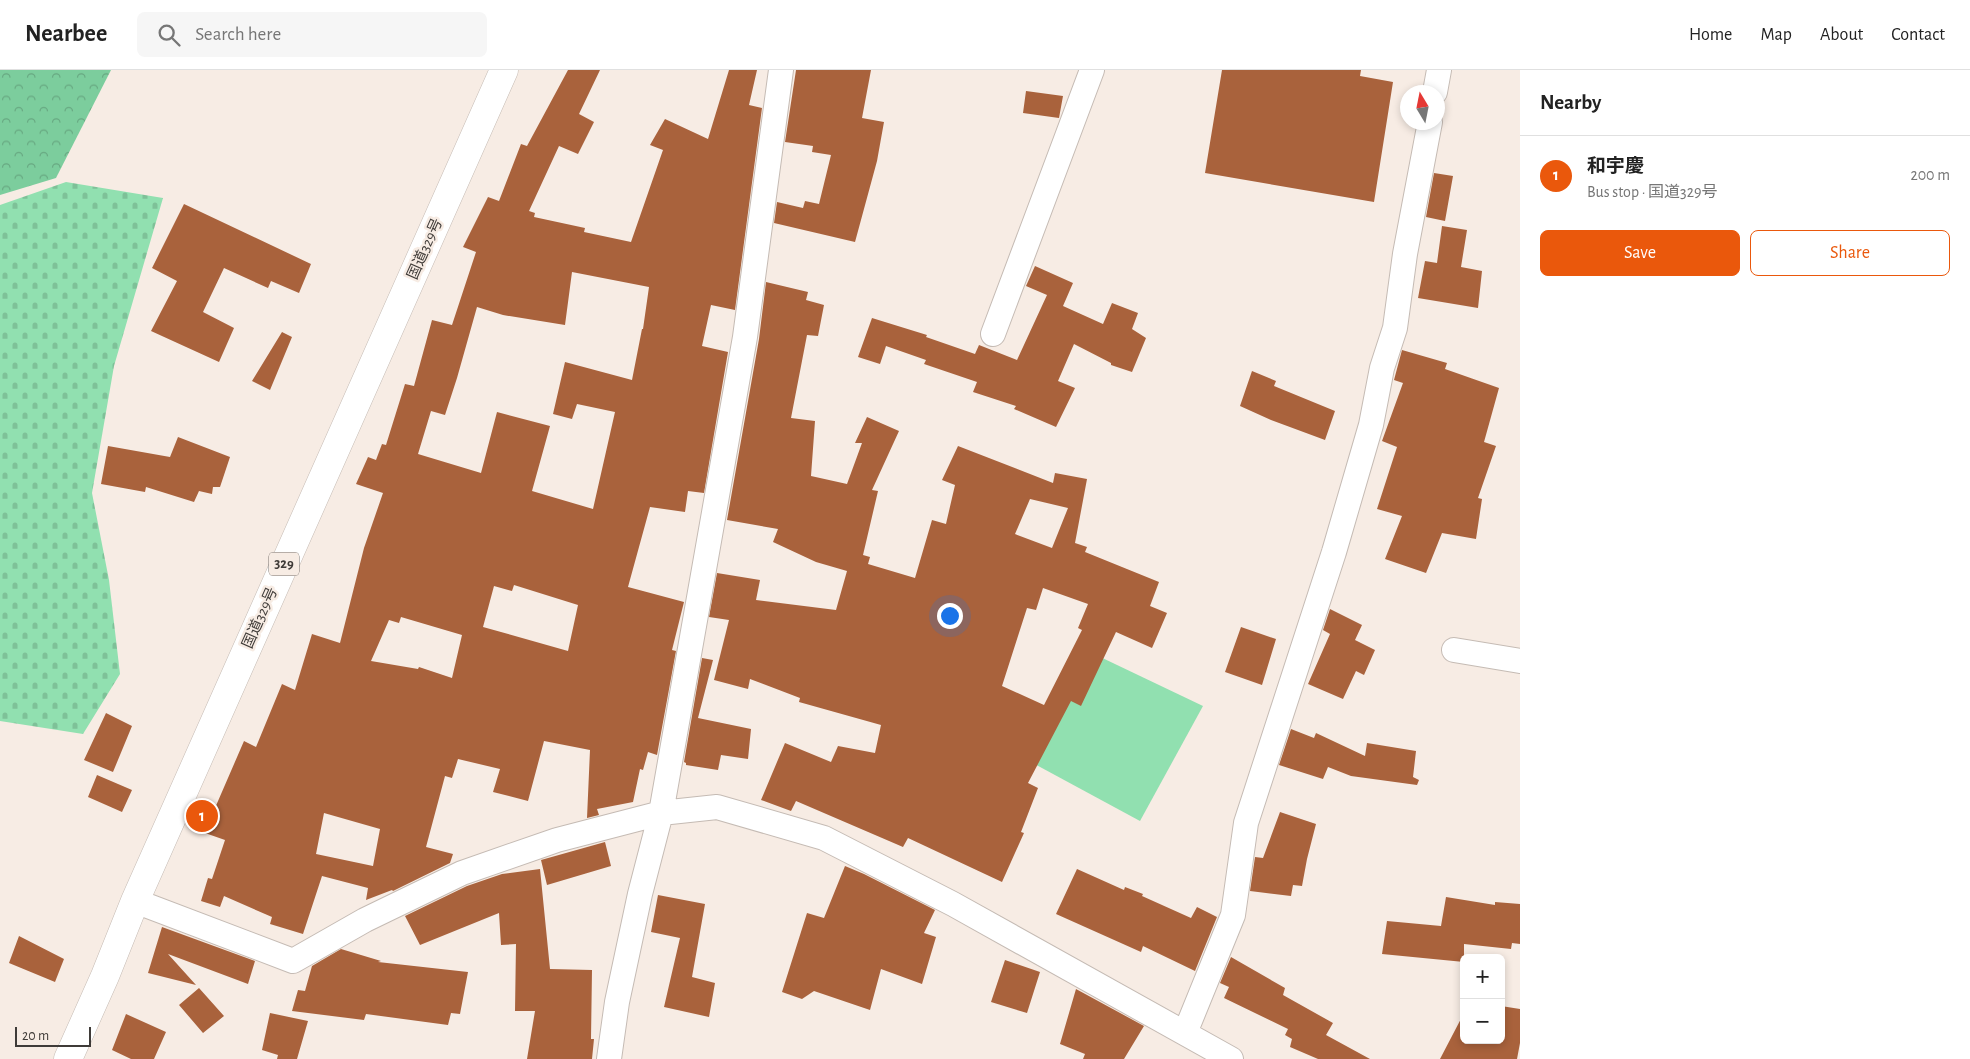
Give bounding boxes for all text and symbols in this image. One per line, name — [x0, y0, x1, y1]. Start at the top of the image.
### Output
search box — [137, 12, 487, 57]
icon: search — [155, 21, 183, 49]
text: Nearbee — [25, 22, 107, 46]
text: Search here — [195, 25, 281, 44]
text: Home — [1689, 26, 1732, 44]
text: Map — [1760, 26, 1792, 44]
text: About — [1820, 26, 1863, 44]
text: Contact — [1891, 26, 1945, 44]
north arrow — [1400, 85, 1445, 130]
text: Nearby — [1540, 92, 1601, 113]
text: 和宇慶 — [1587, 157, 1644, 176]
text: 1 — [1553, 167, 1559, 183]
text: 200 m — [1910, 167, 1950, 183]
text: Bus stop · 国道329号 — [1587, 184, 1717, 200]
street label: 国道329号 — [404, 216, 445, 282]
button: Save — [1540, 230, 1740, 276]
button: Share — [1750, 230, 1950, 276]
road number: 329 — [269, 552, 299, 576]
street label: 国道329号 — [239, 585, 280, 651]
your location — [937, 603, 963, 629]
pin: 1 — [186, 797, 218, 835]
map controls — [1460, 954, 1505, 1044]
button: + — [1460, 954, 1505, 999]
button: − — [1460, 999, 1505, 1044]
scale bar — [15, 1024, 91, 1047]
text: 20 m — [22, 1029, 49, 1043]

